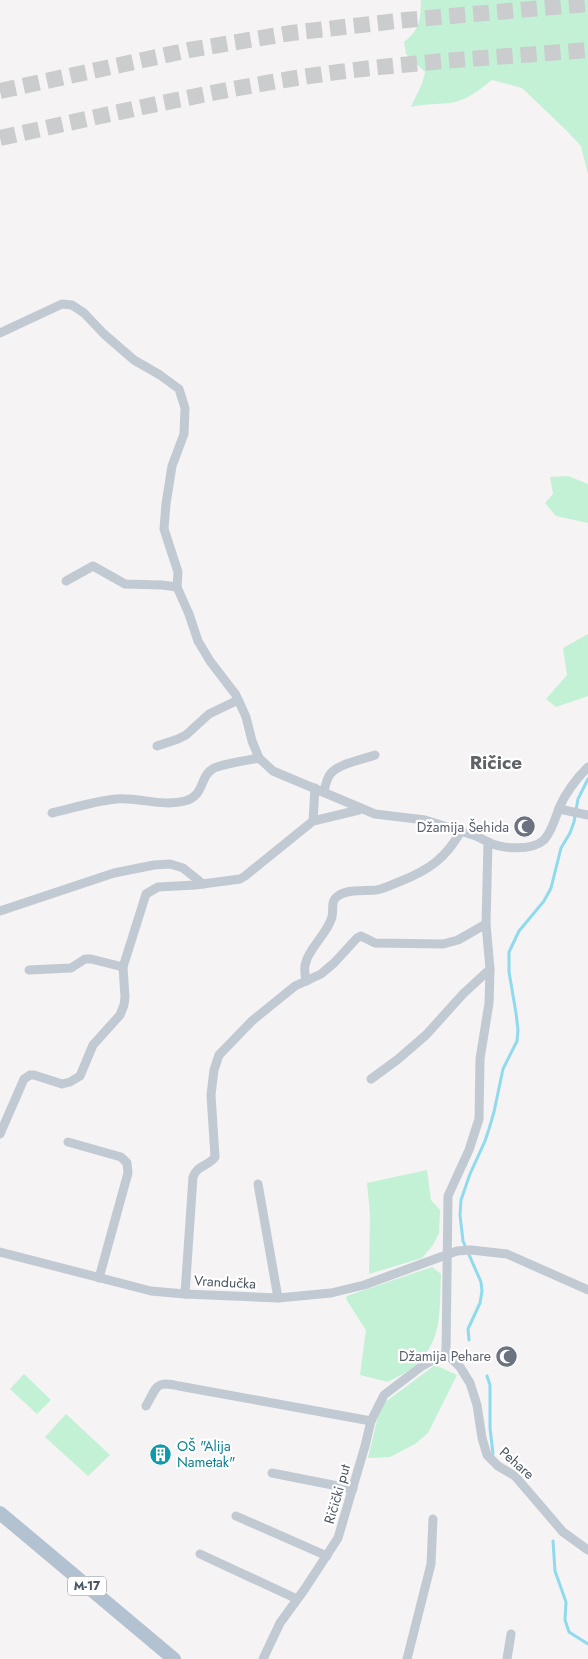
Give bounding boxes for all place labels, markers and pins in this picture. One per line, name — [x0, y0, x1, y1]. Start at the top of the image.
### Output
mosque icon: Džamija Šehida — [513, 815, 537, 839]
place label: Džamija Šehida — [417, 817, 509, 837]
mosque icon: Džamija Pehare — [495, 1344, 519, 1368]
place label: Džamija Pehare — [399, 1346, 491, 1366]
place label: OŠ "Alija Nametak" — [177, 1436, 235, 1472]
building icon: OŠ "Alija Nametak" — [149, 1442, 173, 1466]

